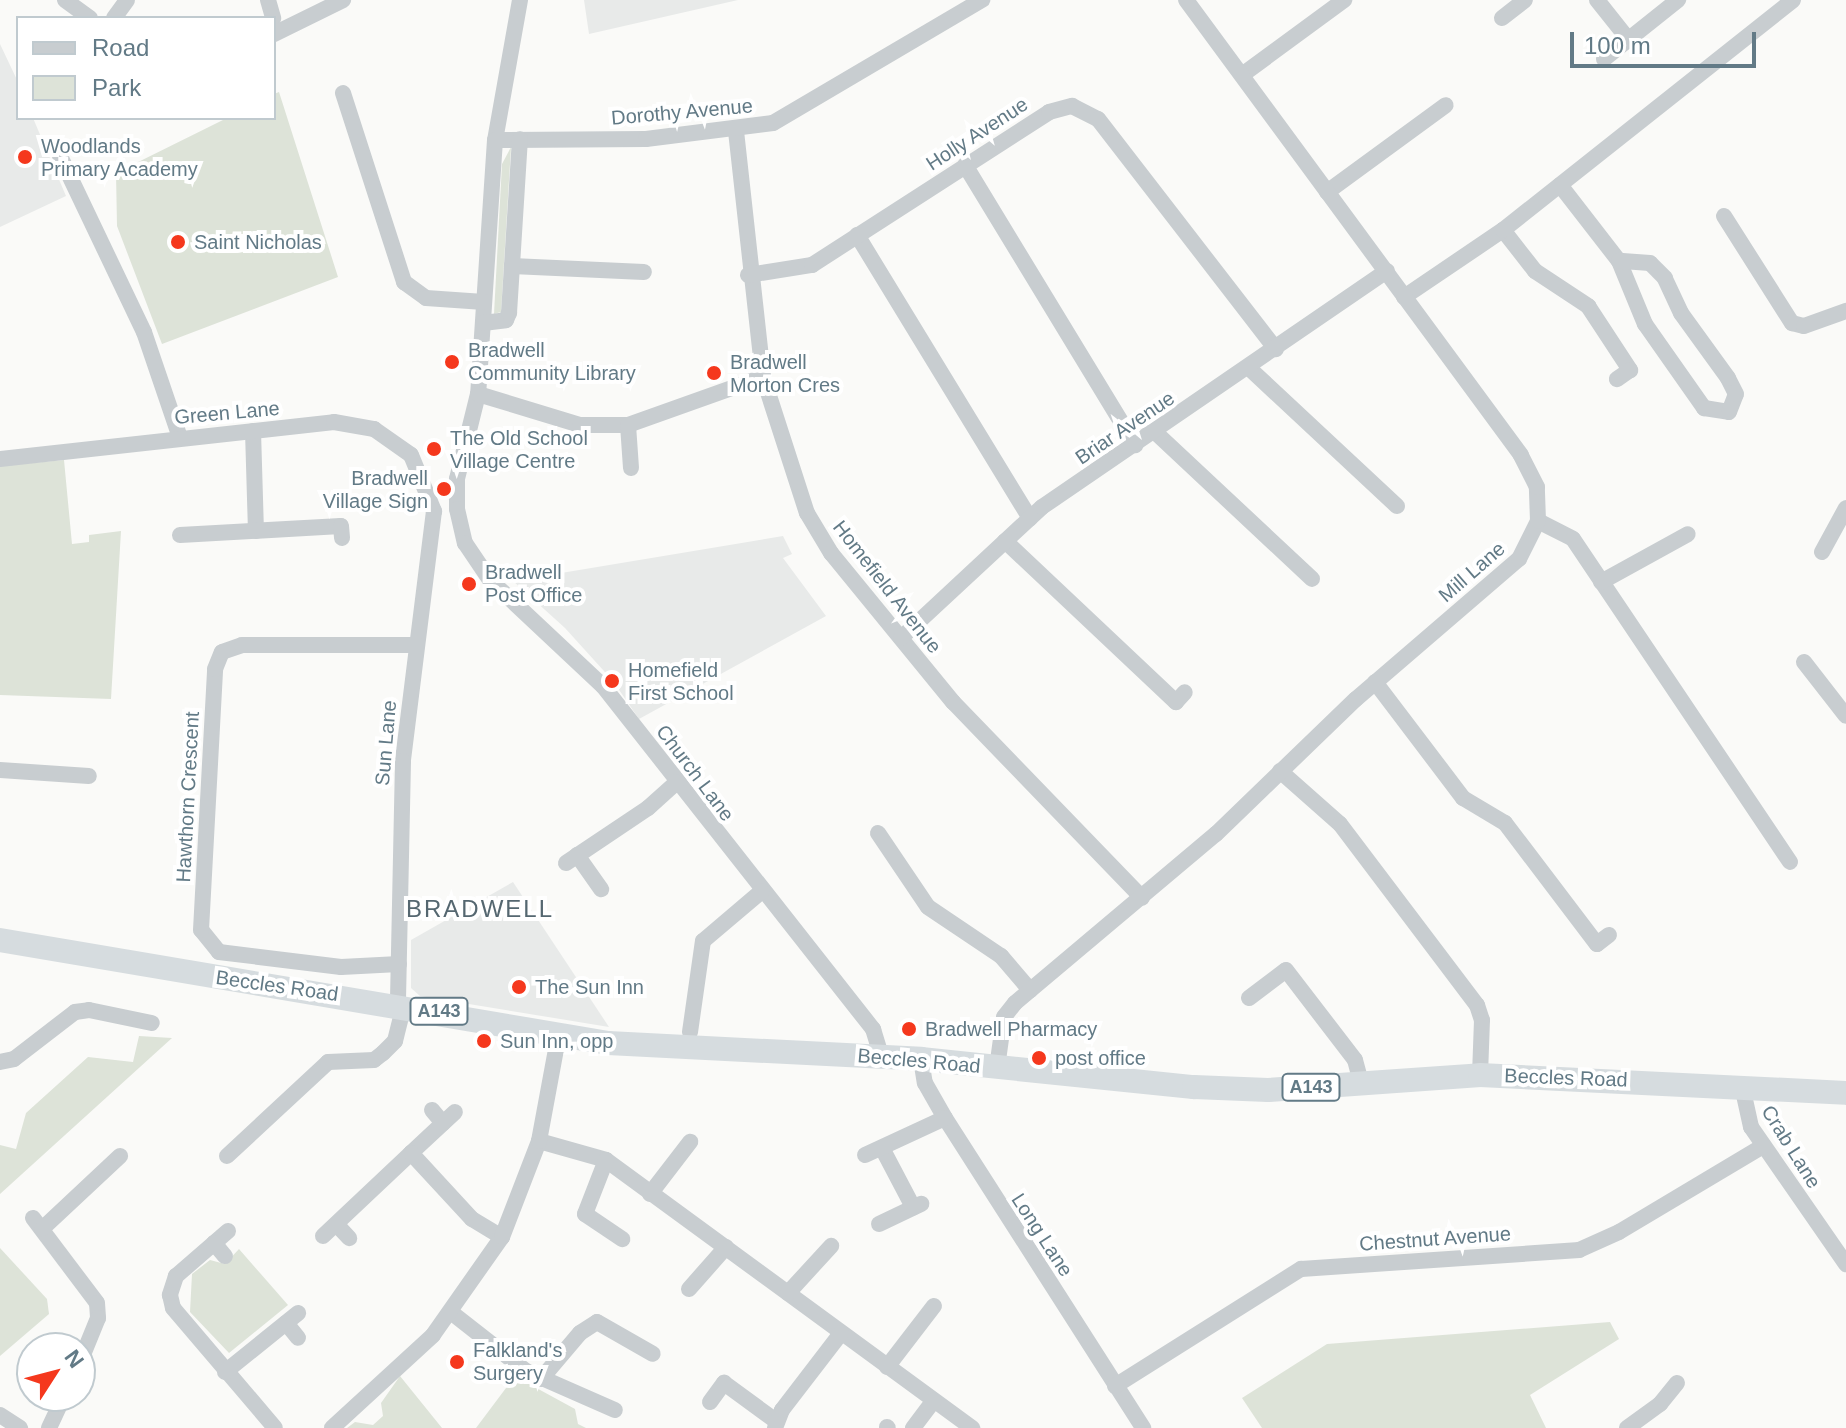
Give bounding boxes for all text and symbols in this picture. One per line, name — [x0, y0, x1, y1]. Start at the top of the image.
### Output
legend — [16, 16, 276, 120]
scale bar — [1574, 16, 1760, 66]
text: 100 m — [1584, 32, 1651, 59]
text: Road — [92, 34, 149, 61]
text: Park — [92, 74, 141, 101]
street label: Holly Avenue — [921, 92, 1033, 176]
street label: Dorothy Avenue — [610, 94, 754, 130]
place label: Woodlands Primary Academy — [41, 134, 199, 181]
marker: Woodlands Primary Academy — [16, 148, 34, 166]
place label: Saint Nicholas — [194, 230, 322, 254]
marker: Saint Nicholas — [169, 233, 187, 251]
place label: Bradwell Community Library — [468, 338, 636, 385]
place label: Bradwell Morton Cres — [730, 350, 840, 397]
marker: Bradwell Community Library — [443, 353, 461, 371]
marker: Bradwell Morton Cres — [705, 364, 723, 382]
street label: Briar Avenue — [1071, 386, 1179, 470]
street label: Green Lane — [173, 396, 281, 430]
place label: The Old School Village Centre — [450, 426, 588, 473]
marker: The Old School Village Centre — [425, 440, 443, 458]
place label: Bradwell Village Sign — [323, 466, 428, 513]
marker: Bradwell Village Sign — [435, 480, 453, 498]
street label: Homefield Avenue — [827, 515, 947, 659]
street label: Mill Lane — [1434, 537, 1510, 607]
place label: Bradwell Post Office — [485, 560, 582, 607]
marker: Bradwell Post Office — [460, 575, 478, 593]
place label: Homefield First School — [628, 658, 734, 705]
marker: Homefield First School — [603, 672, 621, 690]
street label: Sun Lane — [370, 699, 402, 787]
street label: Hawthorn Crescent — [172, 711, 204, 883]
street label: Church Lane — [651, 720, 739, 826]
district label: BRADWELL — [406, 895, 554, 923]
street label: Beccles Road — [214, 966, 340, 1006]
place label: The Sun Inn — [535, 975, 644, 999]
marker: The Sun Inn — [510, 978, 528, 996]
road number: A143 — [409, 997, 469, 1025]
place label: Bradwell Pharmacy — [925, 1017, 1097, 1041]
marker: Bradwell Pharmacy — [900, 1020, 918, 1038]
place label: Sun Inn, opp — [500, 1029, 613, 1053]
marker: Sun Inn, opp — [475, 1032, 493, 1050]
street label: Beccles Road — [856, 1044, 982, 1078]
place label: post office — [1055, 1046, 1146, 1070]
marker: post office — [1030, 1049, 1048, 1067]
street label: Beccles Road — [1504, 1064, 1628, 1092]
road number: A143 — [1281, 1073, 1341, 1101]
street label: Crab Lane — [1756, 1101, 1826, 1193]
street label: Long Lane — [1006, 1189, 1078, 1281]
street label: Chestnut Avenue — [1358, 1222, 1512, 1256]
north arrow — [16, 1332, 96, 1412]
place label: Falkland's Surgery — [473, 1338, 562, 1385]
text: N — [59, 1345, 89, 1373]
marker: Falkland's Surgery — [448, 1353, 466, 1371]

